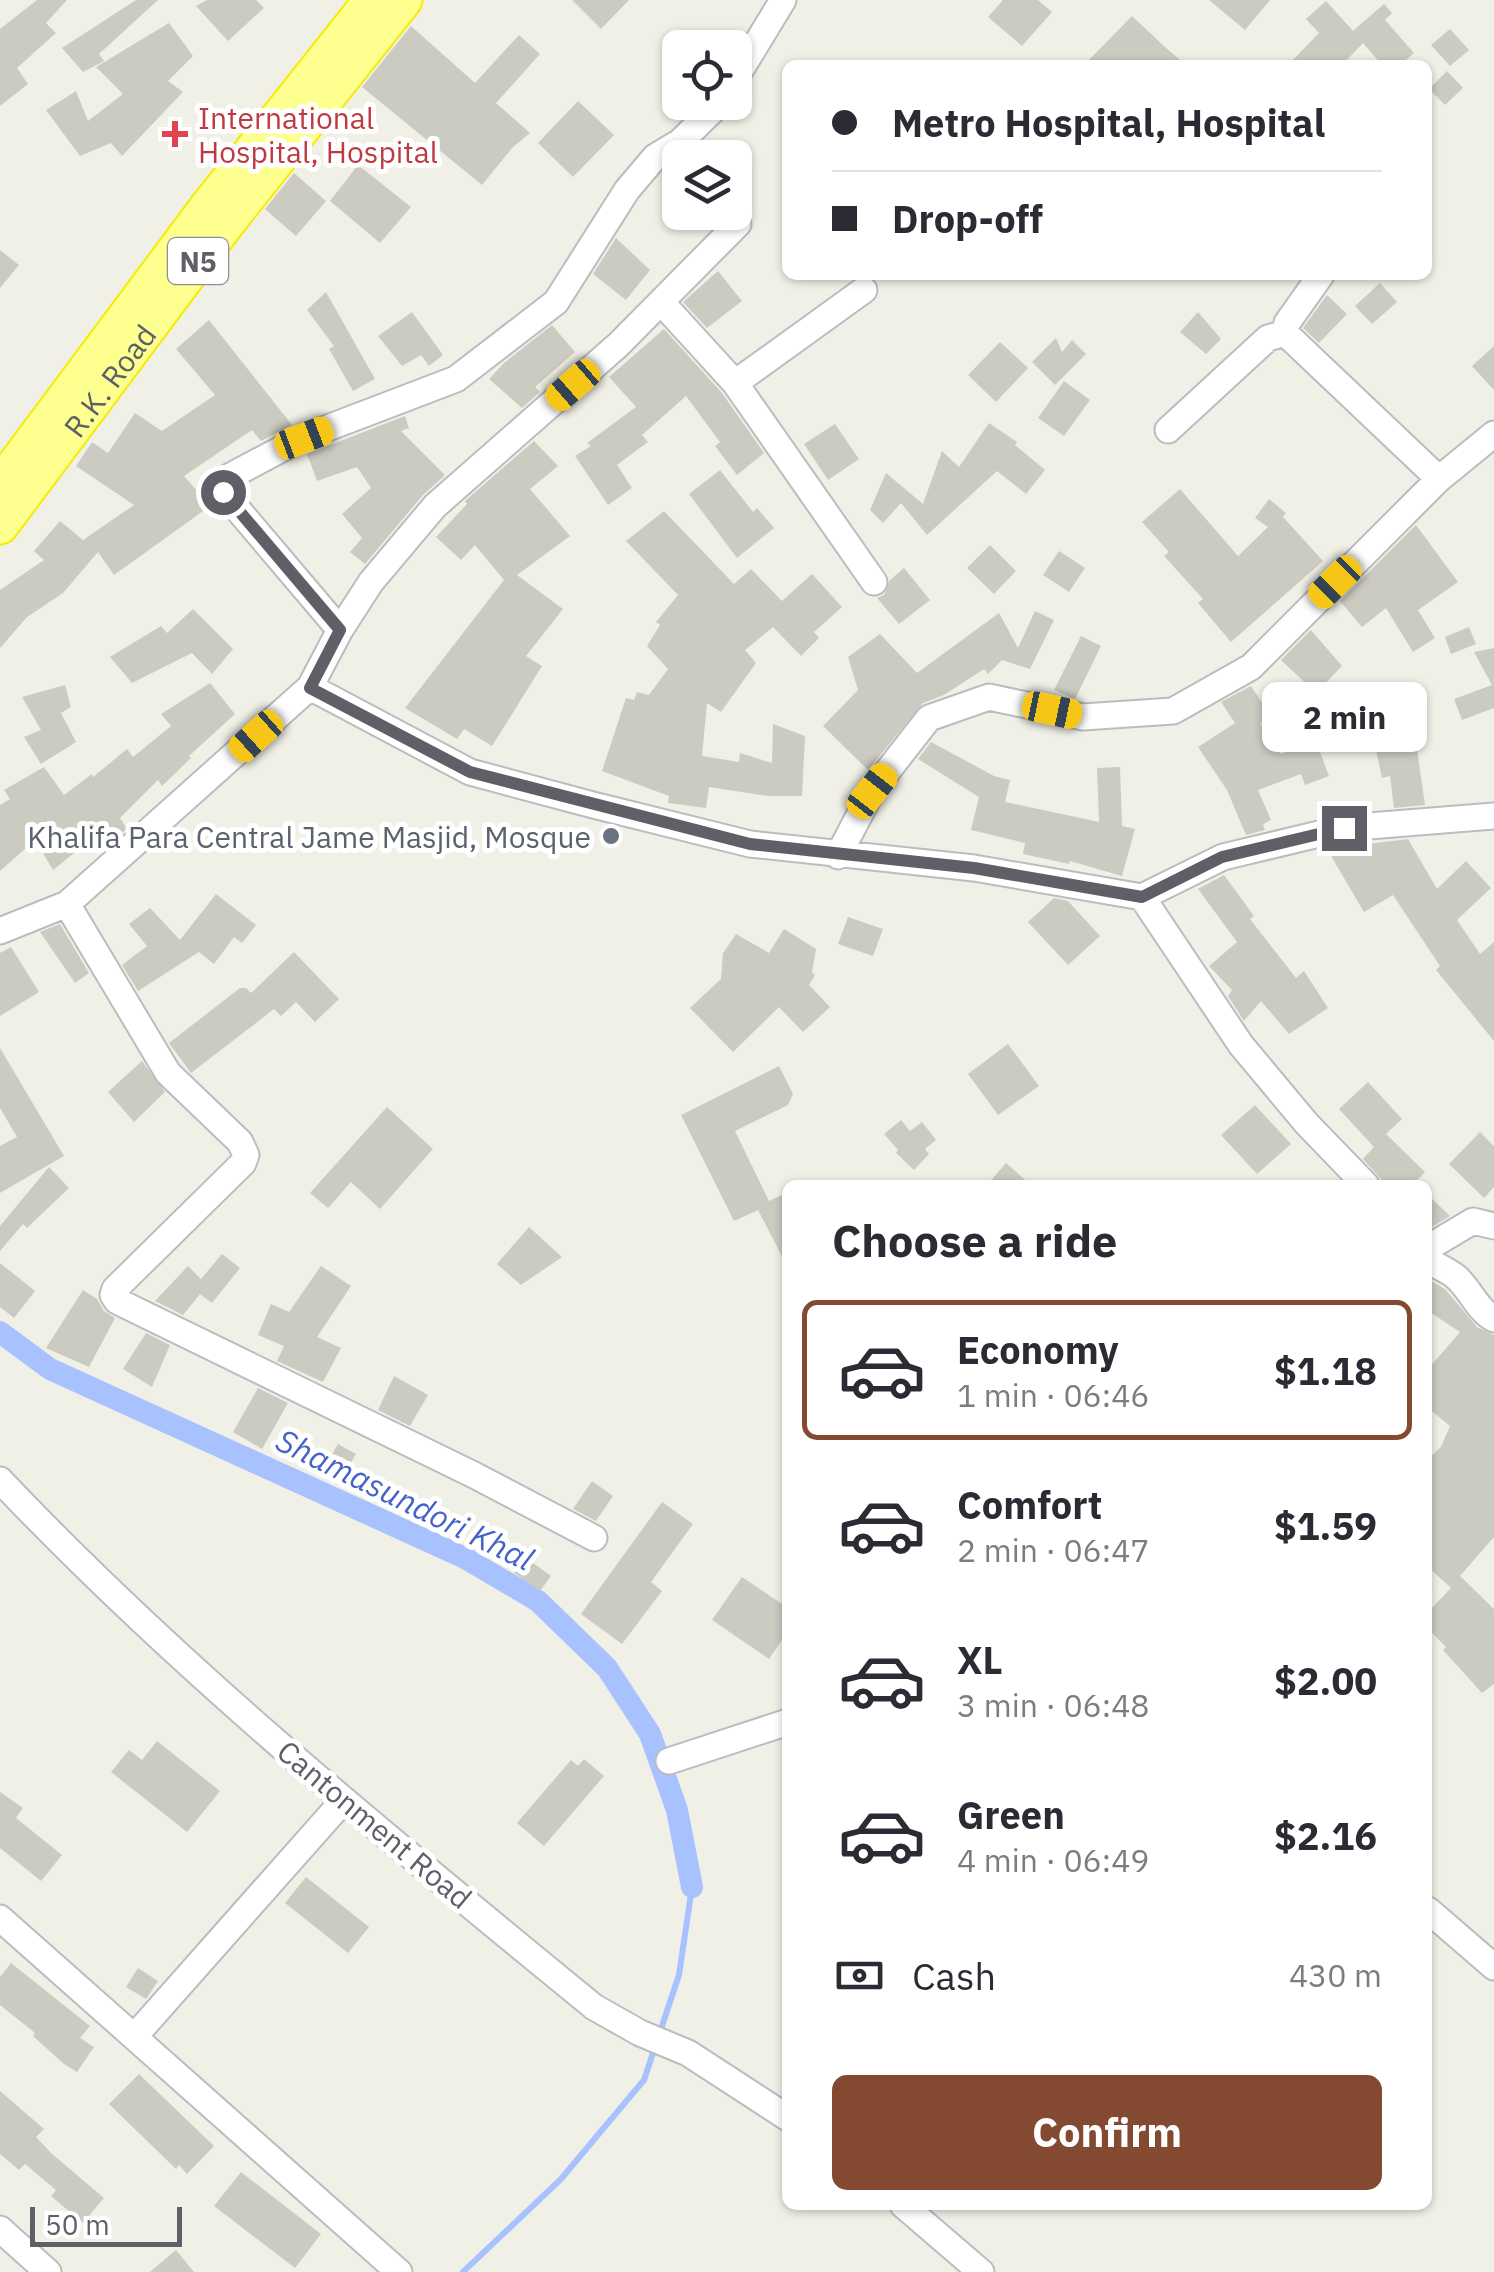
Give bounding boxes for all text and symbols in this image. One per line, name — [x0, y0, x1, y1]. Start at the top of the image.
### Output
map controls — [662, 30, 752, 230]
button: locate — [662, 30, 752, 120]
place label: International Hospital, Hospital — [198, 98, 438, 171]
text: Metro Hospital, Hospital — [892, 98, 1325, 147]
marker: International Hospital, Hospital — [162, 121, 188, 147]
button: layers — [662, 140, 752, 230]
text: Drop-off — [892, 194, 1043, 243]
road number: N5 — [168, 238, 228, 284]
street label: R.K. Road — [54, 316, 164, 444]
car — [541, 354, 605, 416]
car — [271, 413, 337, 463]
route start — [201, 470, 246, 515]
car — [1303, 550, 1367, 614]
callout: 2 min — [1262, 683, 1426, 753]
car — [1020, 689, 1084, 731]
text: 2 min — [1303, 696, 1386, 738]
car — [224, 705, 288, 767]
car — [842, 758, 902, 824]
route end — [1322, 806, 1367, 851]
place label: Khalifa Para Central Jame Masjid, Mosque — [27, 817, 591, 856]
marker: Khalifa Para Central Jame Masjid, Mosque — [600, 825, 622, 847]
text: Choose a ride — [832, 1211, 1117, 1269]
icon: car — [837, 1325, 927, 1415]
text: Economy — [957, 1325, 1119, 1374]
text: $1.18 — [1274, 1346, 1377, 1395]
text: 1 min · 06:46 — [957, 1374, 1150, 1416]
water label: Shamasundori Khal — [270, 1419, 541, 1580]
icon: car — [837, 1480, 927, 1570]
text: Comfort — [957, 1480, 1102, 1529]
text: $1.59 — [1274, 1501, 1377, 1550]
text: 2 min · 06:47 — [957, 1529, 1150, 1571]
icon: car — [837, 1635, 927, 1725]
text: XL — [957, 1635, 1003, 1684]
text: $2.00 — [1274, 1656, 1377, 1705]
text: 3 min · 06:48 — [957, 1684, 1150, 1726]
street label: Cantonment Road — [270, 1731, 480, 1917]
icon: car — [837, 1790, 927, 1880]
text: Green — [957, 1790, 1065, 1839]
text: $2.16 — [1274, 1811, 1377, 1860]
text: 4 min · 06:49 — [957, 1839, 1150, 1881]
icon: cash — [832, 1948, 887, 2003]
text: Cash — [912, 1951, 996, 2000]
text: 430 m — [1289, 1954, 1382, 1996]
button: Confirm — [832, 2075, 1382, 2190]
scale bar — [30, 2202, 182, 2246]
text: 50 m — [45, 2206, 110, 2243]

